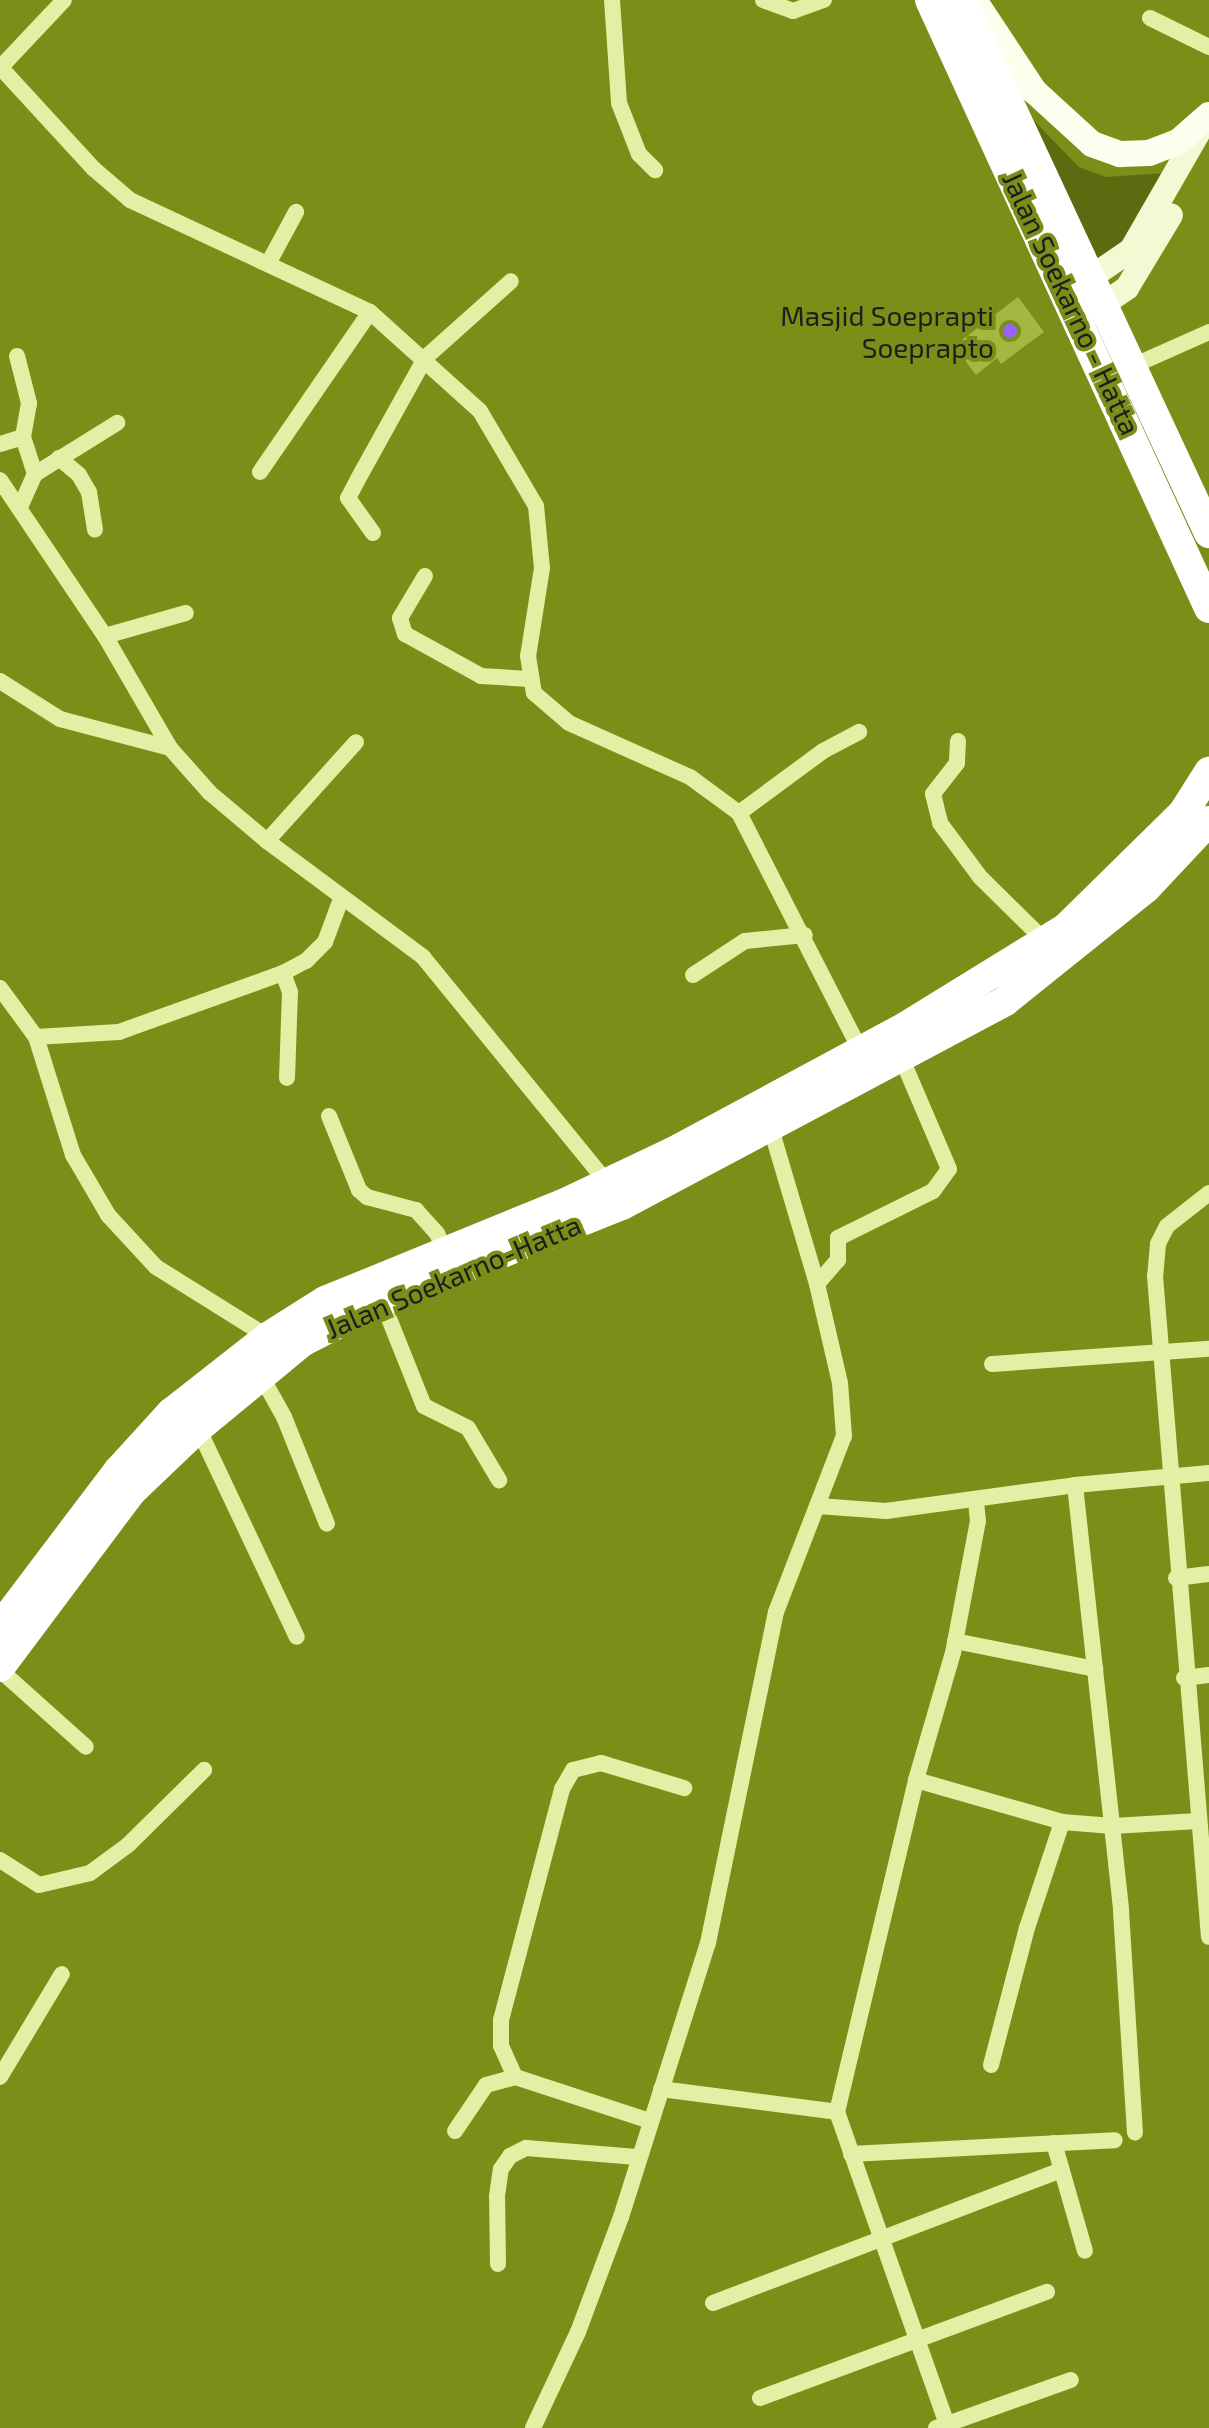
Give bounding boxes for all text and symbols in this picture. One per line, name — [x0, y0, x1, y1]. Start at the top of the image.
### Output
street label: Jalan Soekarno - Hatta — [996, 166, 1148, 440]
place label: Masjid Soeprapti Soeprapto — [780, 298, 994, 364]
marker: Masjid Soeprapti Soeprapto — [1001, 322, 1019, 340]
street label: Jalan Soekarno-Hatta — [320, 1207, 586, 1345]

